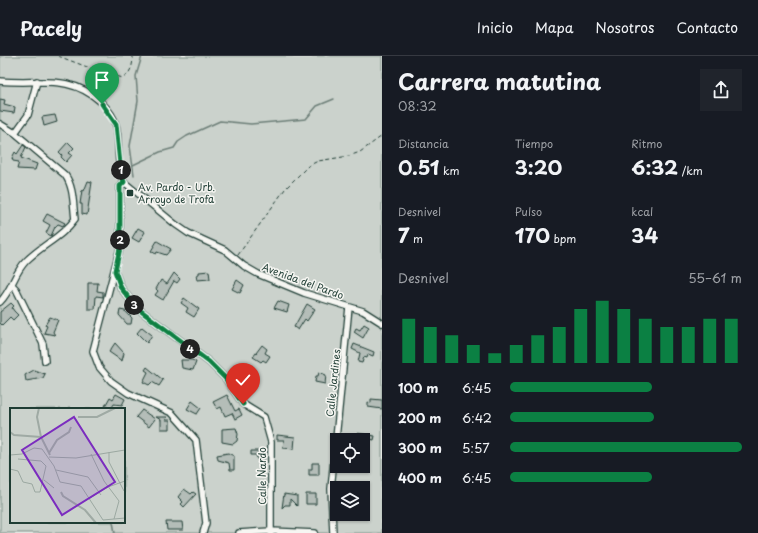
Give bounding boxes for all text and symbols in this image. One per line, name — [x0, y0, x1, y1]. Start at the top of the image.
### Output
text: Pacely — [20, 14, 82, 42]
text: Inicio — [477, 17, 513, 38]
text: Mapa — [535, 17, 573, 38]
text: Nosotros — [595, 17, 655, 38]
text: Contacto — [677, 17, 738, 38]
pin — [85, 63, 119, 104]
text: Carrera matutina — [398, 64, 601, 97]
icon: arrive — [91, 69, 113, 91]
button: share — [700, 69, 742, 111]
text: 08:32 — [398, 96, 437, 115]
text: Distancia — [398, 135, 449, 152]
text: Tiempo — [515, 135, 553, 152]
text: Ritmo — [631, 135, 662, 152]
text: 0.51 — [398, 152, 439, 182]
text: 3:20 — [515, 152, 562, 182]
text: 6:32 — [631, 152, 678, 182]
pin: 1 — [111, 160, 131, 180]
text: 1 — [118, 161, 124, 178]
text: km — [439, 162, 459, 179]
text: /km — [678, 162, 703, 179]
place label: Av. Pardo - Urb. Arroyo de Trofa — [138, 179, 215, 206]
marker: Av. Pardo - Urb. Arroyo de Trofa — [125, 188, 135, 198]
text: Desnivel — [398, 203, 441, 220]
text: Pulso — [515, 203, 542, 220]
text: kcal — [631, 203, 653, 220]
text: 7 — [398, 220, 409, 250]
text: 170 — [515, 220, 550, 250]
text: 34 — [631, 220, 658, 250]
pin: 2 — [110, 230, 130, 250]
text: m — [409, 230, 423, 247]
text: bpm — [550, 230, 576, 247]
text: 2 — [116, 231, 124, 248]
street label: Avenida del Pardo — [260, 259, 346, 302]
text: Desnivel — [398, 268, 449, 287]
text: 55–61 m — [688, 268, 742, 287]
pin: 3 — [124, 295, 144, 315]
text: 3 — [130, 296, 138, 313]
pin: 4 — [180, 339, 200, 359]
text: 4 — [186, 340, 194, 357]
street label: Calle Jardines — [321, 348, 344, 418]
pin — [226, 363, 260, 404]
icon: check — [232, 369, 254, 391]
text: 100 m — [398, 378, 439, 397]
text: 6:45 — [462, 378, 491, 397]
inset map — [10, 408, 125, 523]
text: 200 m — [398, 408, 442, 427]
text: 6:42 — [462, 408, 492, 427]
map controls — [330, 433, 370, 521]
button: locate — [330, 433, 370, 473]
text: 300 m — [398, 438, 442, 457]
text: 5:57 — [462, 438, 490, 457]
street label: Calle Nardo — [254, 447, 269, 505]
text: 400 m — [398, 468, 442, 487]
text: 6:45 — [462, 468, 491, 487]
button: layers — [330, 481, 370, 521]

